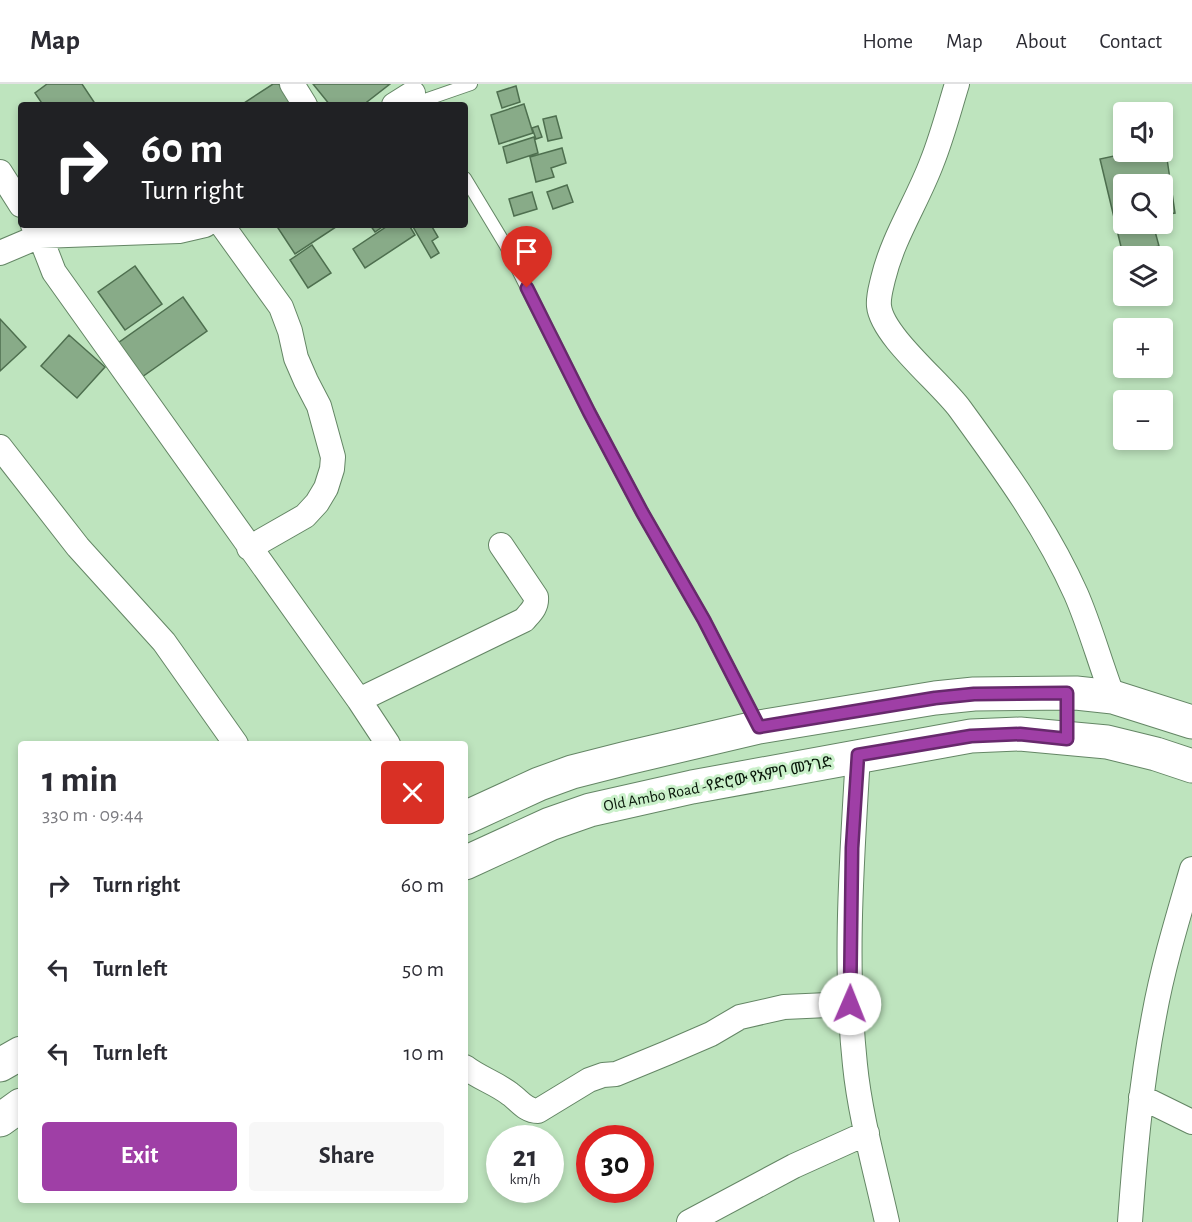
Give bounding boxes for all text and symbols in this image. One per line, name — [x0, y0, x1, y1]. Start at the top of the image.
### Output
text: Map — [30, 27, 80, 55]
text: Home — [862, 31, 913, 52]
text: Map — [946, 31, 983, 52]
text: About — [1016, 31, 1066, 52]
text: Contact — [1099, 31, 1162, 52]
map controls — [1113, 102, 1173, 450]
button: sound — [1113, 102, 1173, 162]
icon: right — [42, 126, 120, 204]
text: 60 m — [141, 128, 223, 170]
button: search — [1113, 174, 1173, 234]
text: Turn right — [141, 177, 244, 204]
pin — [501, 226, 552, 288]
icon: arrive — [510, 235, 543, 268]
button: layers — [1113, 246, 1173, 306]
button: + — [1113, 318, 1173, 378]
button: − — [1113, 390, 1173, 450]
street label: Old Ambo Road -የድሮው የአምቦ መንገድ — [602, 754, 835, 814]
button: close — [381, 761, 444, 824]
text: 1 min — [42, 762, 118, 798]
text: 330 m · 09:44 — [42, 805, 143, 825]
icon: right — [42, 869, 75, 902]
text: Turn right — [93, 874, 180, 896]
text: 60 m — [401, 874, 444, 896]
icon: left — [42, 953, 75, 986]
text: Turn left — [93, 958, 167, 980]
text: 50 m — [402, 958, 444, 980]
position arrow — [818, 972, 882, 1036]
icon: left — [42, 1037, 75, 1070]
text: Turn left — [93, 1042, 167, 1064]
text: 10 m — [404, 1042, 444, 1064]
button: Exit — [42, 1122, 237, 1191]
button: Share — [249, 1122, 444, 1191]
speed limit sign: 30 — [576, 1125, 654, 1203]
text: 21 — [513, 1142, 537, 1172]
text: km/h — [510, 1172, 540, 1187]

